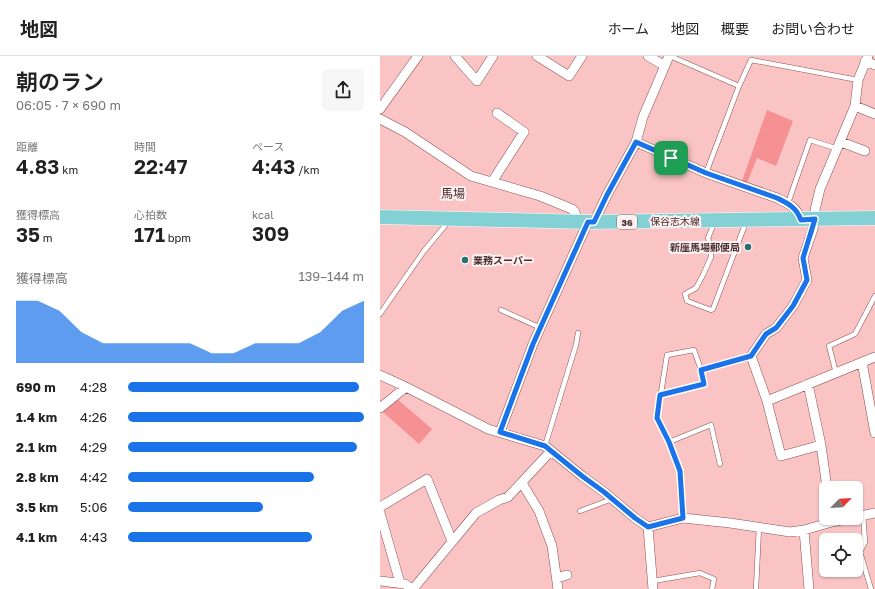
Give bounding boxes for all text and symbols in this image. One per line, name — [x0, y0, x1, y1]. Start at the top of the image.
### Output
text: 地図 — [20, 17, 58, 40]
text: ホーム — [607, 20, 649, 37]
text: 地図 — [671, 20, 699, 37]
text: 概要 — [721, 20, 749, 37]
text: お問い合わせ — [771, 20, 855, 37]
text: 朝のラン — [16, 68, 104, 95]
button: share — [322, 69, 364, 111]
text: 06:05 · 7 × 690 m — [16, 97, 121, 113]
text: 距離 — [16, 140, 38, 153]
text: 時間 — [134, 140, 156, 153]
text: ペース — [252, 140, 284, 153]
pin — [654, 141, 688, 175]
icon: arrive — [660, 147, 682, 169]
text: 4.83 — [16, 154, 59, 178]
text: 22:47 — [134, 154, 188, 178]
text: 4:43 — [252, 154, 295, 178]
text: km — [59, 163, 78, 176]
text: /km — [295, 163, 319, 176]
district label: 馬場 — [441, 186, 465, 201]
text: 獲得標高 — [16, 208, 60, 221]
text: 心拍数 — [134, 208, 167, 221]
text: kcal — [252, 208, 274, 221]
road number: 36 — [617, 215, 637, 229]
street label: 保谷志木線 — [650, 215, 700, 227]
text: 309 — [252, 221, 289, 245]
text: 35 — [16, 222, 40, 246]
text: 171 — [134, 222, 165, 246]
text: m — [40, 231, 53, 244]
text: bpm — [165, 231, 191, 244]
place label: 新座馬場郵便局 — [670, 241, 740, 253]
marker: 新座馬場郵便局 — [743, 242, 753, 252]
place label: 業務スーパー — [473, 254, 533, 266]
marker: 業務スーパー — [460, 255, 470, 265]
text: 139–144 m — [298, 268, 364, 284]
text: 獲得標高 — [16, 270, 68, 286]
text: 690 m — [16, 379, 56, 395]
text: 4:28 — [80, 379, 107, 395]
text: 1.4 km — [16, 409, 57, 425]
text: 4:26 — [80, 409, 107, 425]
text: 2.1 km — [16, 439, 57, 455]
text: 4:29 — [80, 439, 107, 455]
text: 2.8 km — [16, 469, 59, 485]
text: 4:42 — [80, 469, 107, 485]
north arrow — [819, 481, 863, 525]
map controls — [819, 481, 863, 577]
text: 3.5 km — [16, 499, 58, 515]
text: 5:06 — [80, 499, 107, 515]
text: 4.1 km — [16, 529, 57, 545]
text: 4:43 — [80, 529, 107, 545]
button: locate — [819, 533, 863, 577]

